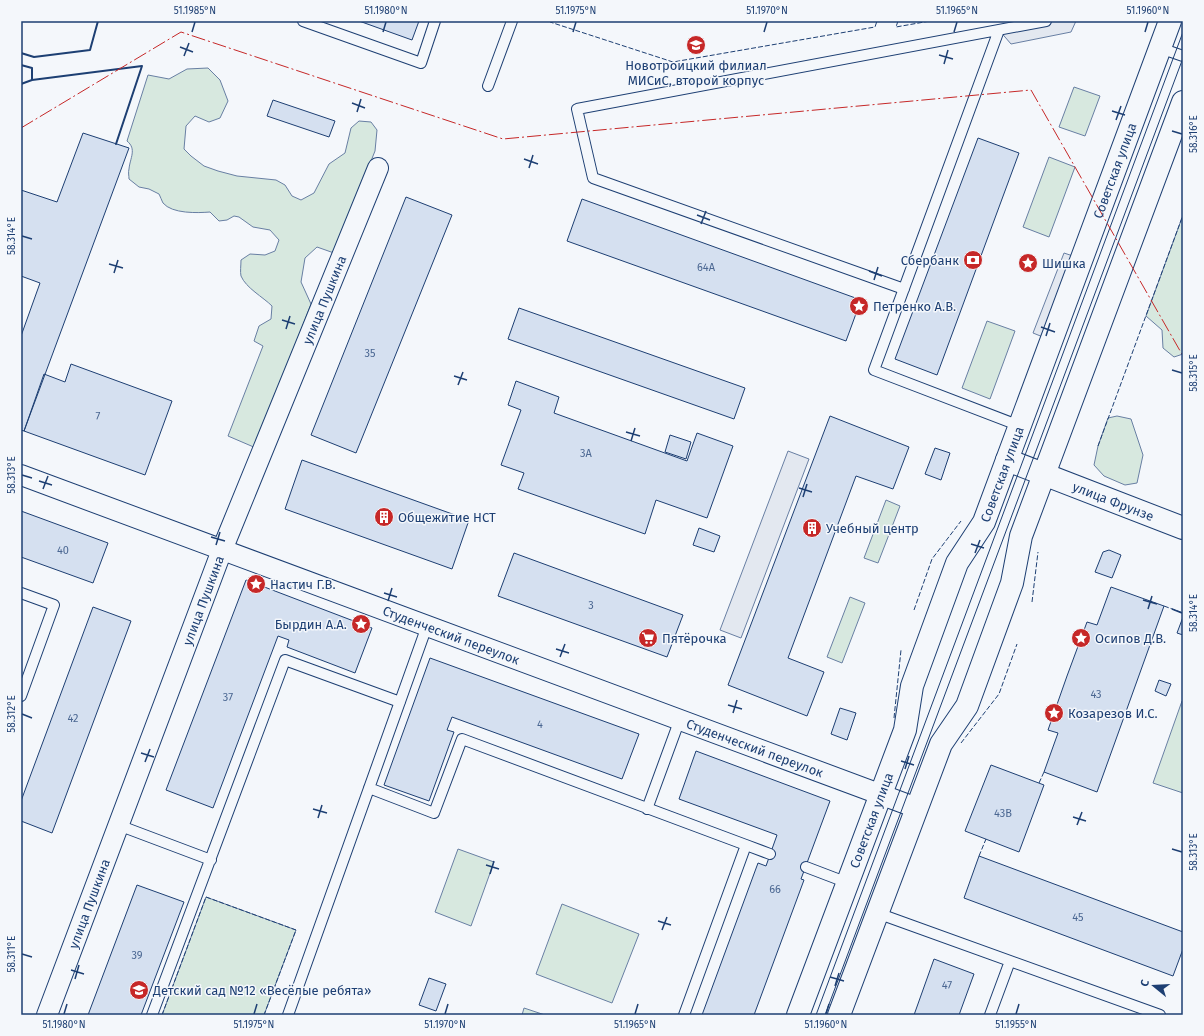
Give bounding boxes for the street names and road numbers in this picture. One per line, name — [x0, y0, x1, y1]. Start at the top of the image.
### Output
street label: Советская улица — [1090, 121, 1139, 220]
street label: улица Пушкина — [299, 253, 349, 347]
street label: Советская улица — [977, 424, 1026, 524]
street label: улица Фрунзе — [1071, 479, 1156, 524]
street label: улица Пушкина — [179, 553, 227, 647]
street label: Студенческий переулок — [381, 603, 522, 667]
street label: Студенческий переулок — [684, 716, 826, 780]
street label: Советская улица — [846, 770, 896, 870]
street label: улица Пушкина — [65, 857, 113, 951]

